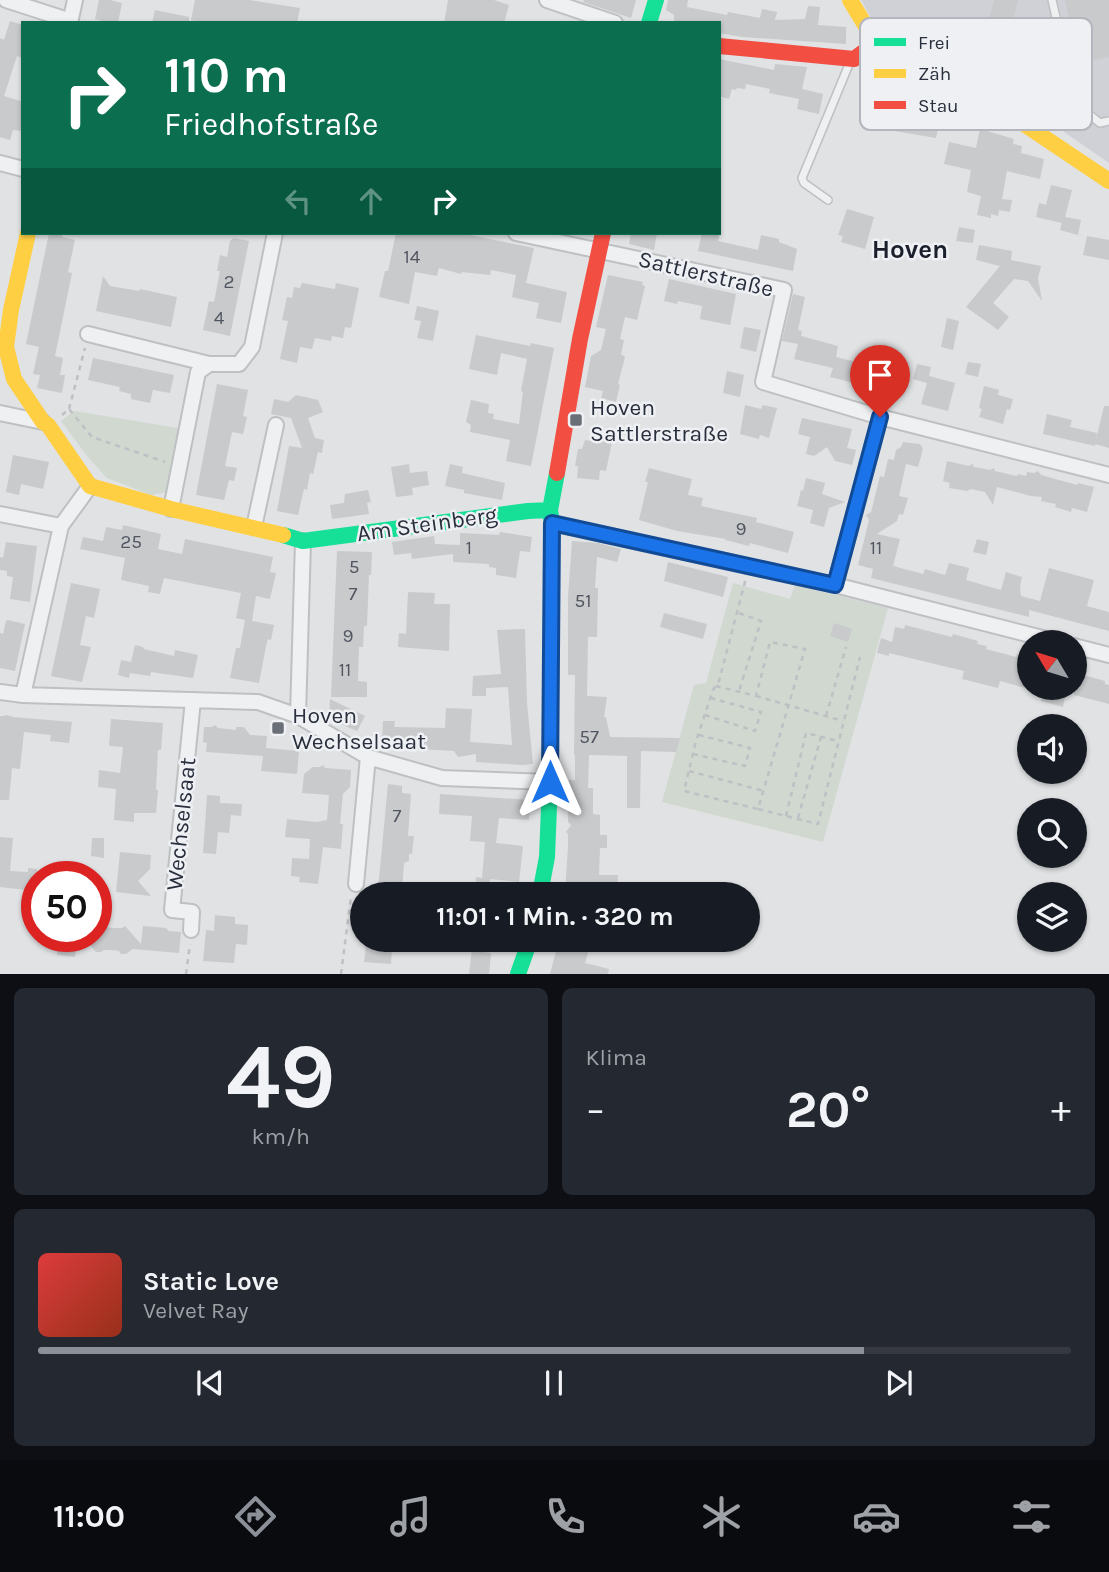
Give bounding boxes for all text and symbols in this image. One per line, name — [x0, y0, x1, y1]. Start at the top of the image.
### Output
legend — [860, 18, 1092, 130]
text: Frei — [918, 32, 950, 54]
text: 110 m — [164, 47, 289, 104]
icon: right — [49, 49, 140, 140]
text: Zäh — [918, 63, 951, 85]
text: Stau — [918, 95, 959, 117]
text: Friedhofstraße — [164, 106, 378, 143]
icon: left — [279, 182, 317, 220]
icon: ahead — [352, 182, 390, 220]
icon: right — [425, 182, 463, 220]
district label: Hoven — [872, 234, 948, 265]
street label: Sattlerstraße — [636, 245, 776, 303]
house number: 14 — [404, 246, 421, 268]
house number: 2 — [223, 271, 235, 293]
house number: 4 — [214, 307, 225, 329]
pin — [850, 345, 910, 417]
icon: arrive — [861, 356, 899, 394]
place label: Hoven Sattlerstraße — [590, 394, 728, 447]
marker: Hoven Sattlerstraße — [568, 412, 584, 428]
street label: Am Steinberg — [355, 501, 499, 547]
house number: 9 — [735, 518, 747, 540]
house number: 25 — [120, 531, 142, 553]
house number: 1 — [466, 537, 472, 559]
house number: 11 — [870, 537, 882, 559]
house number: 5 — [349, 556, 359, 578]
house number: 7 — [349, 583, 358, 605]
house number: 51 — [574, 590, 592, 612]
house number: 9 — [342, 625, 354, 647]
north arrow — [1017, 630, 1087, 700]
map controls — [1017, 630, 1087, 952]
house number: 11 — [339, 659, 351, 681]
place label: Hoven Wechselsaat — [292, 702, 426, 755]
button: sound — [1017, 714, 1087, 784]
marker: Hoven Wechselsaat — [270, 720, 286, 736]
house number: 57 — [579, 726, 599, 748]
position arrow — [513, 745, 587, 819]
street label: Wechselsaat — [161, 756, 201, 892]
button: search — [1017, 798, 1087, 868]
house number: 7 — [393, 805, 402, 827]
speed limit sign: 50 — [21, 861, 112, 952]
button: layers — [1017, 882, 1087, 952]
text: 11:01 · 1 Min. · 320 m — [436, 901, 674, 932]
text: 49 — [226, 1024, 336, 1130]
text: Klima — [586, 1044, 647, 1071]
text: 20° — [786, 1079, 871, 1140]
text: − — [586, 1087, 605, 1132]
text: + — [1051, 1087, 1071, 1132]
text: km/h — [252, 1123, 310, 1150]
text: Static Love — [143, 1266, 279, 1297]
text: Velvet Ray — [143, 1297, 248, 1324]
icon: previous — [191, 1364, 229, 1402]
icon: pause — [535, 1364, 573, 1402]
icon: next — [880, 1364, 918, 1402]
icon: directions — [231, 1492, 280, 1541]
icon: music — [386, 1492, 435, 1541]
icon: phone — [541, 1492, 590, 1541]
icon: climate — [697, 1492, 746, 1541]
icon: car — [852, 1492, 901, 1541]
icon: filters — [1007, 1492, 1056, 1541]
text: 11:00 — [53, 1498, 125, 1535]

